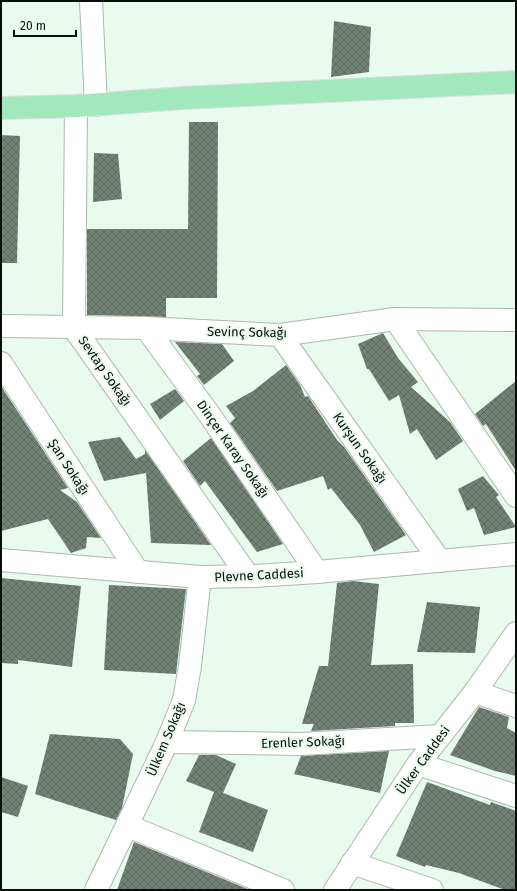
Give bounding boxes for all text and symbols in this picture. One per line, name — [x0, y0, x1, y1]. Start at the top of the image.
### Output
scale bar — [14, 12, 76, 38]
text: 20 m — [20, 19, 46, 33]
street label: Sevinç Sokağı — [207, 324, 287, 340]
street label: Sevtap Sokağı — [75, 333, 135, 409]
street label: Dinçer Karay Sokağı — [194, 397, 272, 501]
street label: Kurşun Sokağı — [330, 410, 390, 486]
street label: Şan Sokağı — [45, 436, 93, 498]
street label: Plevne Caddesi — [214, 565, 304, 585]
street label: Ülkem Sokağı — [143, 699, 188, 778]
street label: Ülker Caddesi — [392, 722, 453, 797]
street label: Erenler Sokağı — [261, 733, 345, 751]

